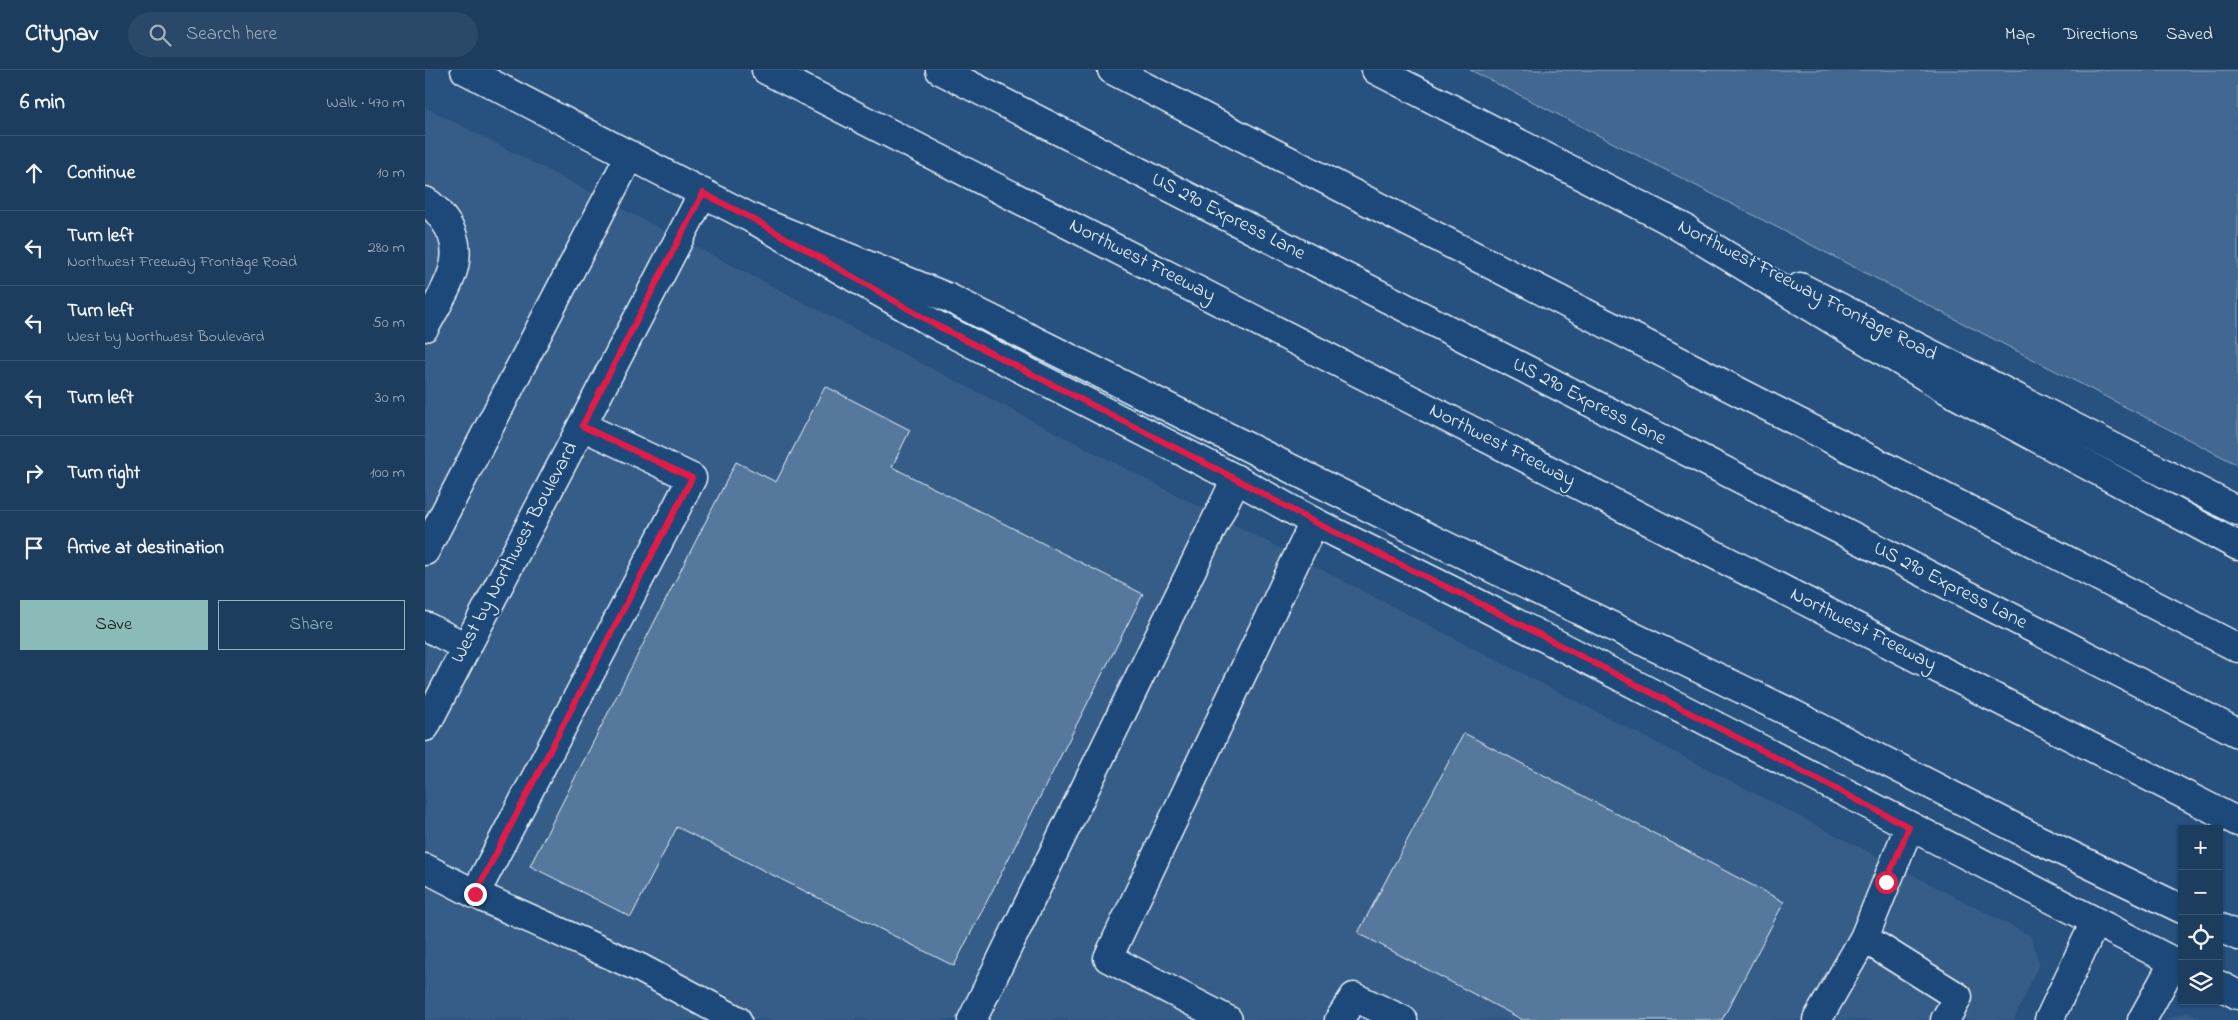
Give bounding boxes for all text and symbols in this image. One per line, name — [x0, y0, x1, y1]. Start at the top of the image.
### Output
search box — [128, 12, 478, 57]
text: Citynav — [25, 17, 98, 52]
icon: search — [146, 21, 174, 49]
text: Search here — [186, 21, 277, 48]
text: Map — [2005, 22, 2035, 48]
text: Directions — [2063, 22, 2138, 48]
text: Saved — [2166, 22, 2213, 48]
text: 6 min — [20, 88, 65, 118]
text: Walk · 470 m — [326, 91, 405, 115]
icon: ahead — [20, 159, 48, 187]
text: Continue — [67, 160, 135, 187]
text: 10 m — [377, 161, 405, 185]
street label: US 290 Express Lane — [1146, 166, 1310, 268]
street label: Northwest Freeway — [1064, 212, 1220, 310]
street label: Northwest Freeway Frontage Road — [1672, 213, 1942, 370]
text: Turn left — [67, 223, 134, 250]
icon: left — [20, 234, 48, 262]
text: 280 m — [368, 236, 405, 260]
text: Northwest Freeway Frontage Road — [67, 250, 297, 274]
text: Turn left — [67, 298, 134, 325]
icon: left — [20, 309, 48, 337]
text: 50 m — [373, 311, 405, 335]
text: West by Northwest Boulevard — [67, 325, 265, 349]
street label: US 290 Express Lane — [1507, 351, 1671, 453]
icon: left — [20, 384, 48, 412]
text: Turn left — [67, 385, 134, 412]
text: 30 m — [375, 386, 405, 410]
street label: Northwest Freeway — [1424, 397, 1580, 495]
street label: West by Northwest Boulevard — [444, 437, 586, 669]
icon: right — [20, 459, 48, 487]
text: Turn right — [67, 460, 140, 487]
text: 100 m — [370, 461, 405, 485]
icon: arrive — [20, 534, 48, 562]
text: Arrive at destination — [67, 535, 224, 562]
street label: US 290 Express Lane — [1868, 535, 2032, 637]
street label: Northwest Freeway — [1785, 581, 1941, 679]
button: Save — [20, 600, 208, 650]
button: Share — [218, 600, 405, 650]
map controls — [2178, 825, 2223, 1005]
button: + — [2178, 825, 2223, 870]
button: − — [2178, 870, 2223, 915]
route start — [1875, 871, 1898, 894]
route end — [464, 883, 487, 906]
button: locate — [2178, 915, 2223, 960]
button: layers — [2178, 960, 2223, 1005]

